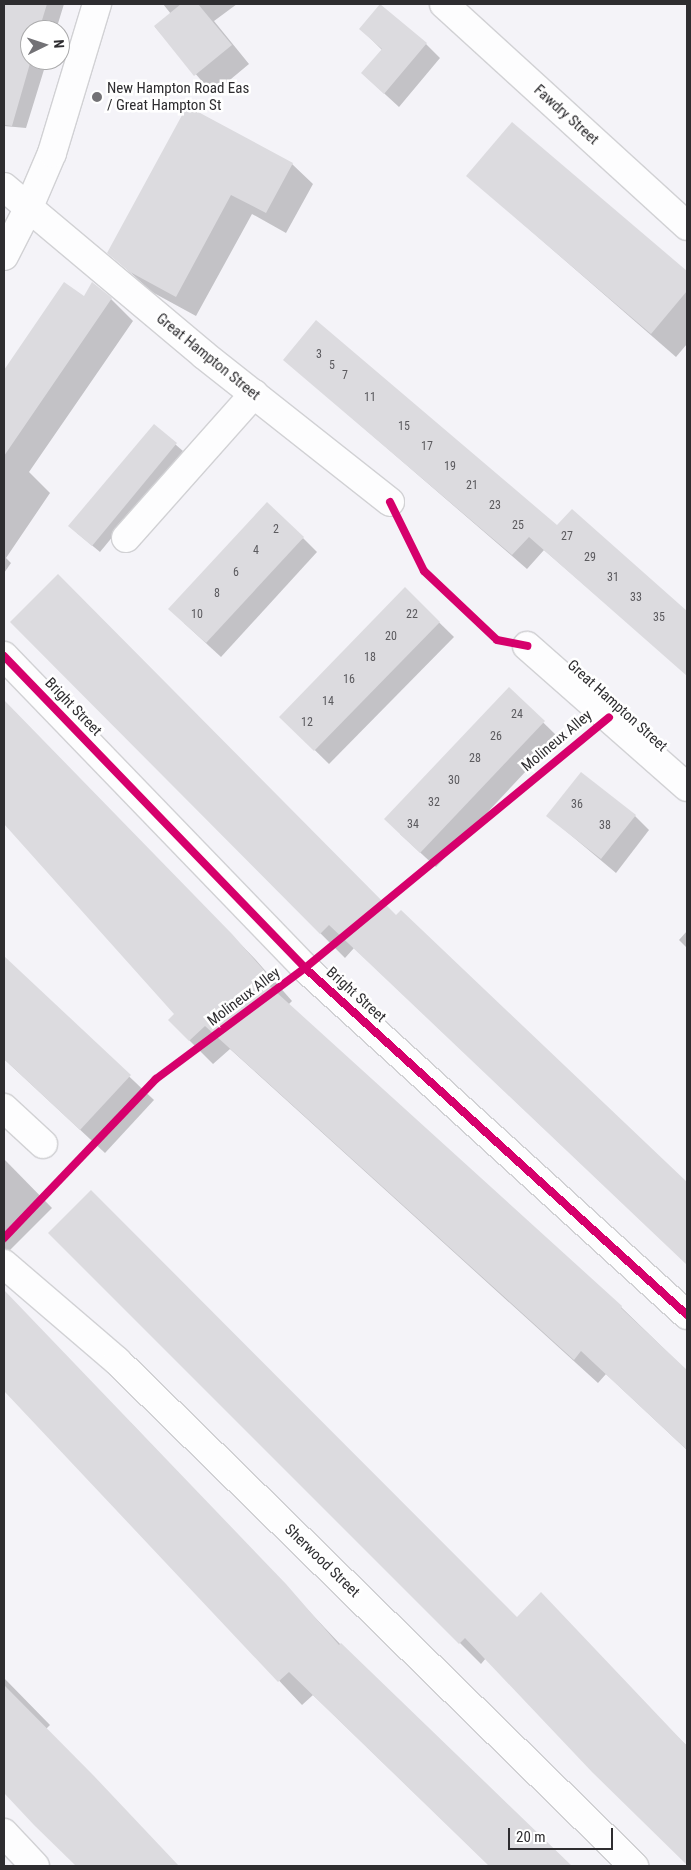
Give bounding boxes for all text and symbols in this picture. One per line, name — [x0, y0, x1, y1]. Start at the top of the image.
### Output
north arrow — [20, 20, 70, 70]
text: N — [51, 39, 67, 49]
place label: New Hampton Road Eas / Great Hampton St — [107, 79, 249, 114]
street label: Fawdry Street — [530, 81, 602, 149]
marker: New Hampton Road Eas / Great Hampton St — [91, 91, 103, 103]
street label: Great Hampton Street — [153, 310, 263, 404]
house number: 3 — [316, 348, 322, 362]
house number: 5 — [329, 359, 335, 373]
house number: 7 — [342, 369, 348, 383]
house number: 11 — [364, 391, 376, 405]
house number: 15 — [398, 420, 410, 434]
house number: 17 — [421, 440, 433, 454]
house number: 19 — [444, 460, 456, 474]
house number: 21 — [466, 479, 478, 493]
house number: 23 — [489, 499, 501, 513]
house number: 25 — [512, 519, 524, 533]
house number: 2 — [273, 523, 279, 537]
house number: 27 — [561, 530, 573, 544]
house number: 4 — [253, 544, 259, 558]
house number: 29 — [584, 551, 596, 565]
house number: 6 — [233, 566, 239, 580]
house number: 31 — [607, 571, 619, 585]
house number: 8 — [214, 587, 220, 601]
house number: 33 — [630, 591, 642, 605]
house number: 10 — [191, 608, 203, 622]
house number: 22 — [406, 608, 418, 622]
house number: 35 — [653, 611, 665, 625]
house number: 20 — [385, 630, 397, 644]
house number: 18 — [364, 651, 376, 665]
street label: Great Hampton Street — [563, 656, 671, 756]
house number: 16 — [343, 673, 355, 687]
street label: Bright Street — [41, 674, 105, 740]
house number: 14 — [322, 695, 334, 709]
street label: Molineux Alley — [518, 706, 596, 776]
house number: 24 — [511, 708, 523, 722]
house number: 12 — [301, 716, 313, 730]
house number: 26 — [490, 730, 502, 744]
house number: 28 — [469, 752, 481, 766]
house number: 30 — [448, 774, 460, 788]
house number: 32 — [428, 796, 440, 810]
house number: 36 — [571, 798, 583, 812]
house number: 34 — [407, 818, 419, 832]
house number: 38 — [599, 819, 611, 833]
street label: Molineux Alley — [204, 964, 284, 1030]
street label: Bright Street — [323, 964, 389, 1026]
street label: Sherwood Street — [281, 1521, 363, 1601]
scale bar — [511, 1818, 616, 1850]
text: 20 m — [516, 1828, 546, 1846]

